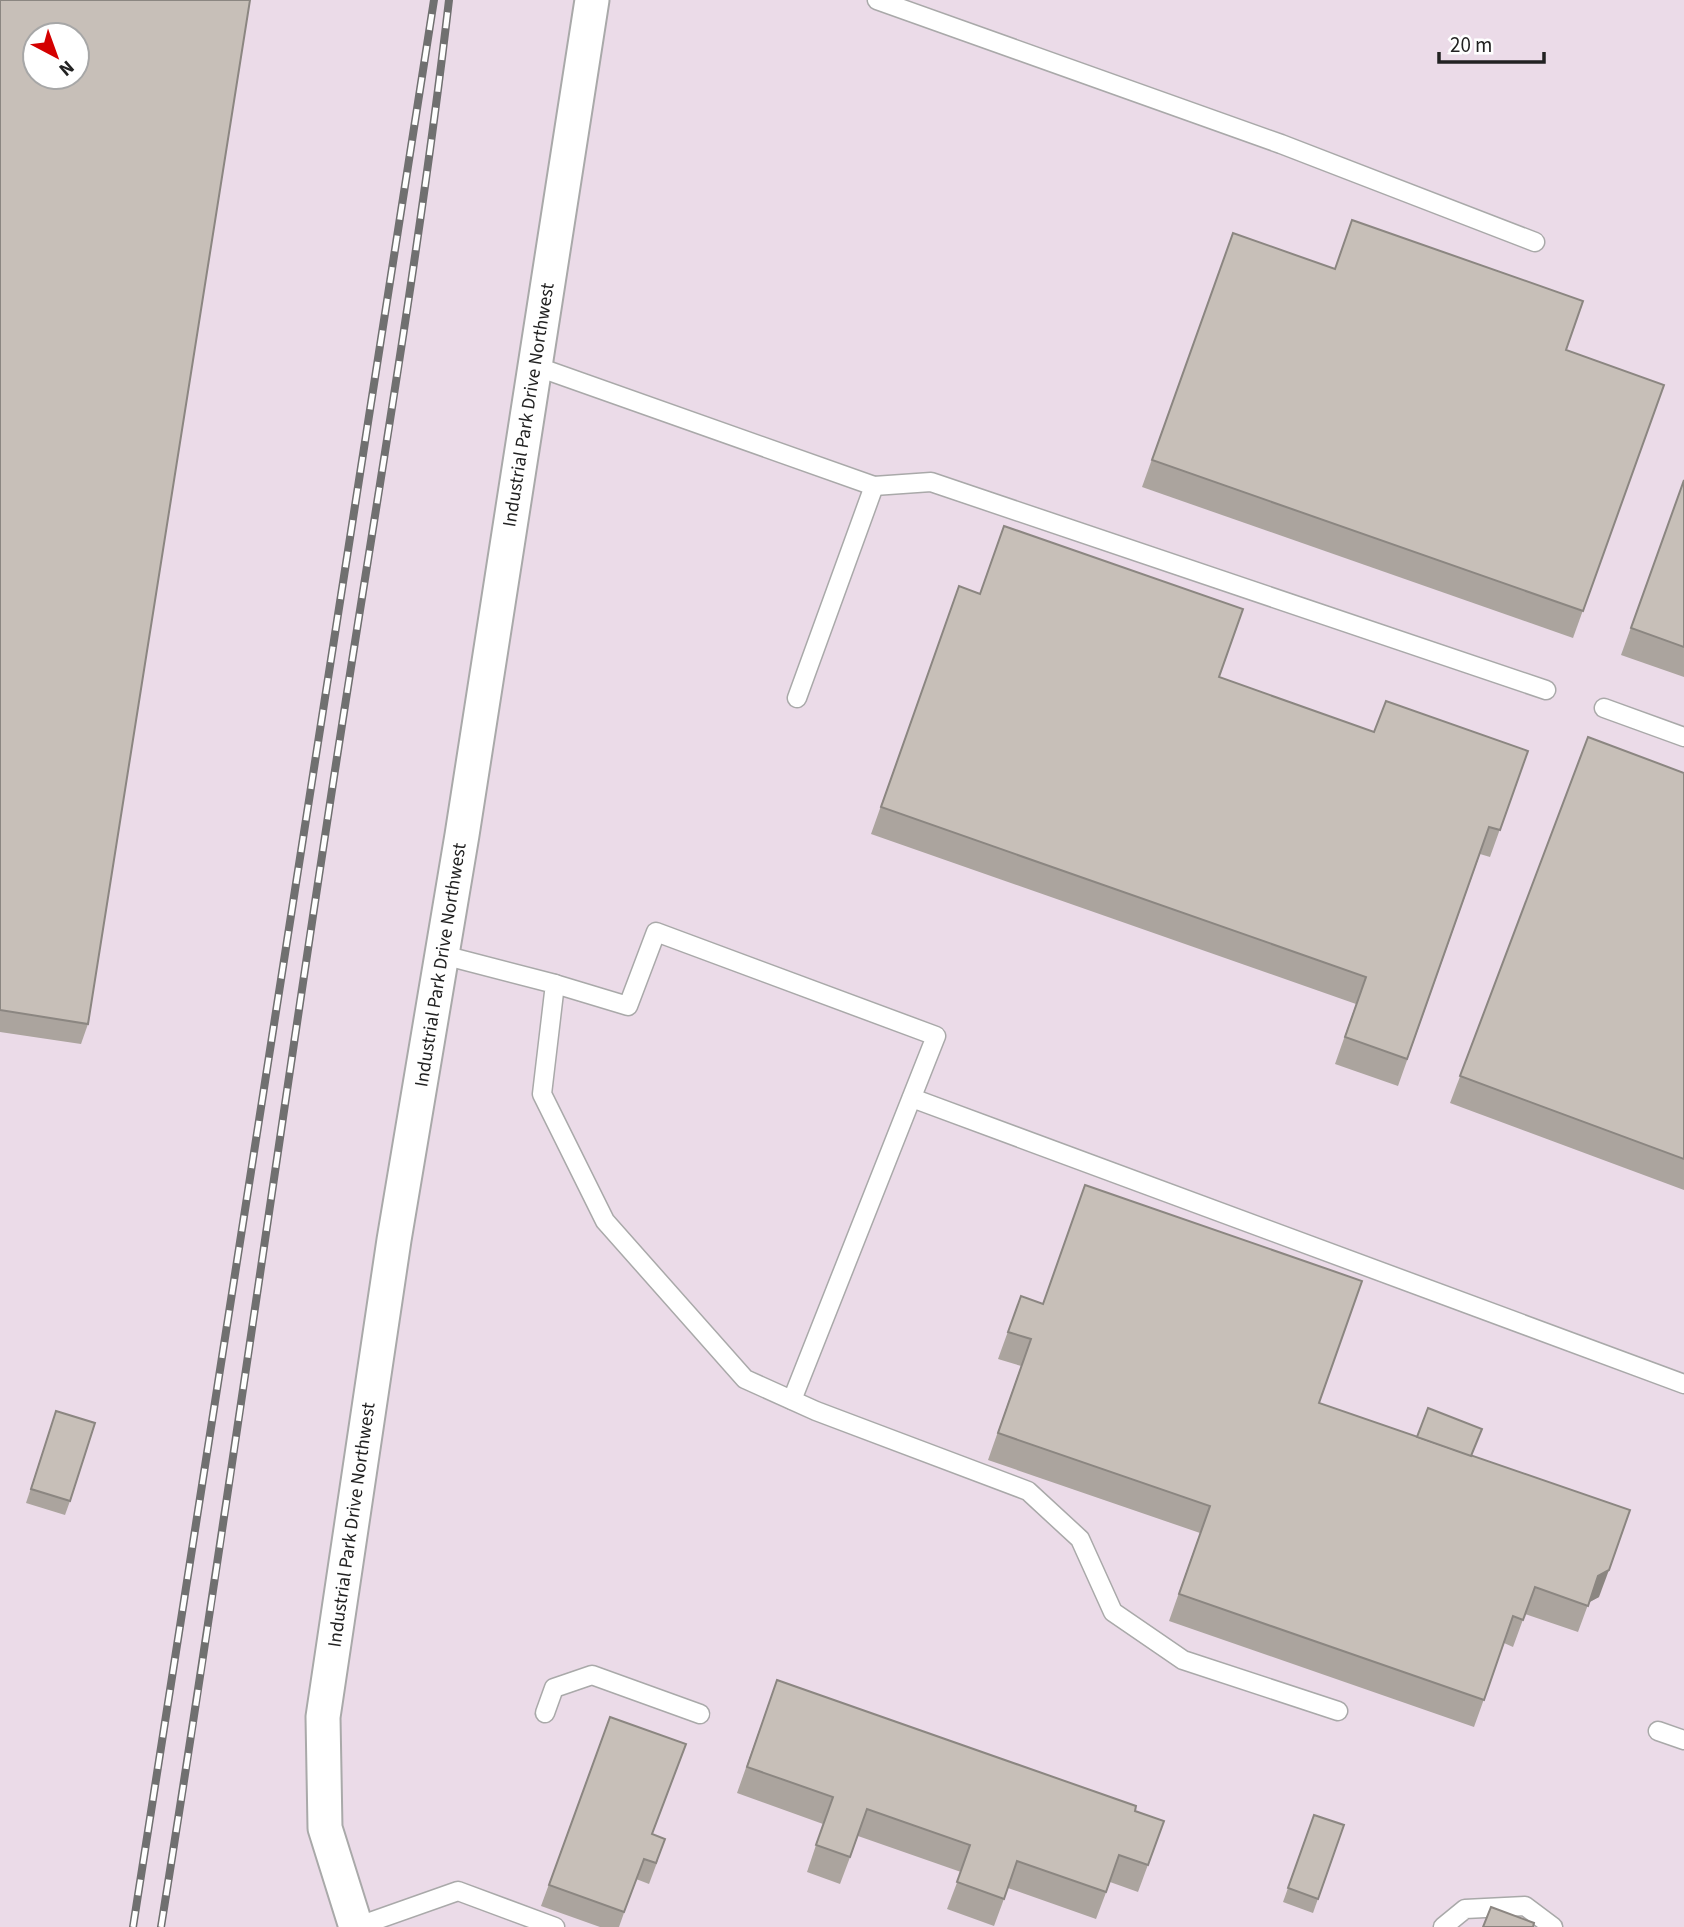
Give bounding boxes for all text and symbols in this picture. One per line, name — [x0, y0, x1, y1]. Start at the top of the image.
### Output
north arrow — [21, 21, 91, 91]
scale bar — [1439, 21, 1544, 65]
text: 20 m — [1450, 30, 1492, 60]
text: N — [53, 53, 80, 82]
street label: Industrial Park Drive Northwest — [496, 280, 562, 529]
street label: Industrial Park Drive Northwest — [408, 840, 474, 1089]
street label: Industrial Park Drive Northwest — [321, 1400, 383, 1649]

